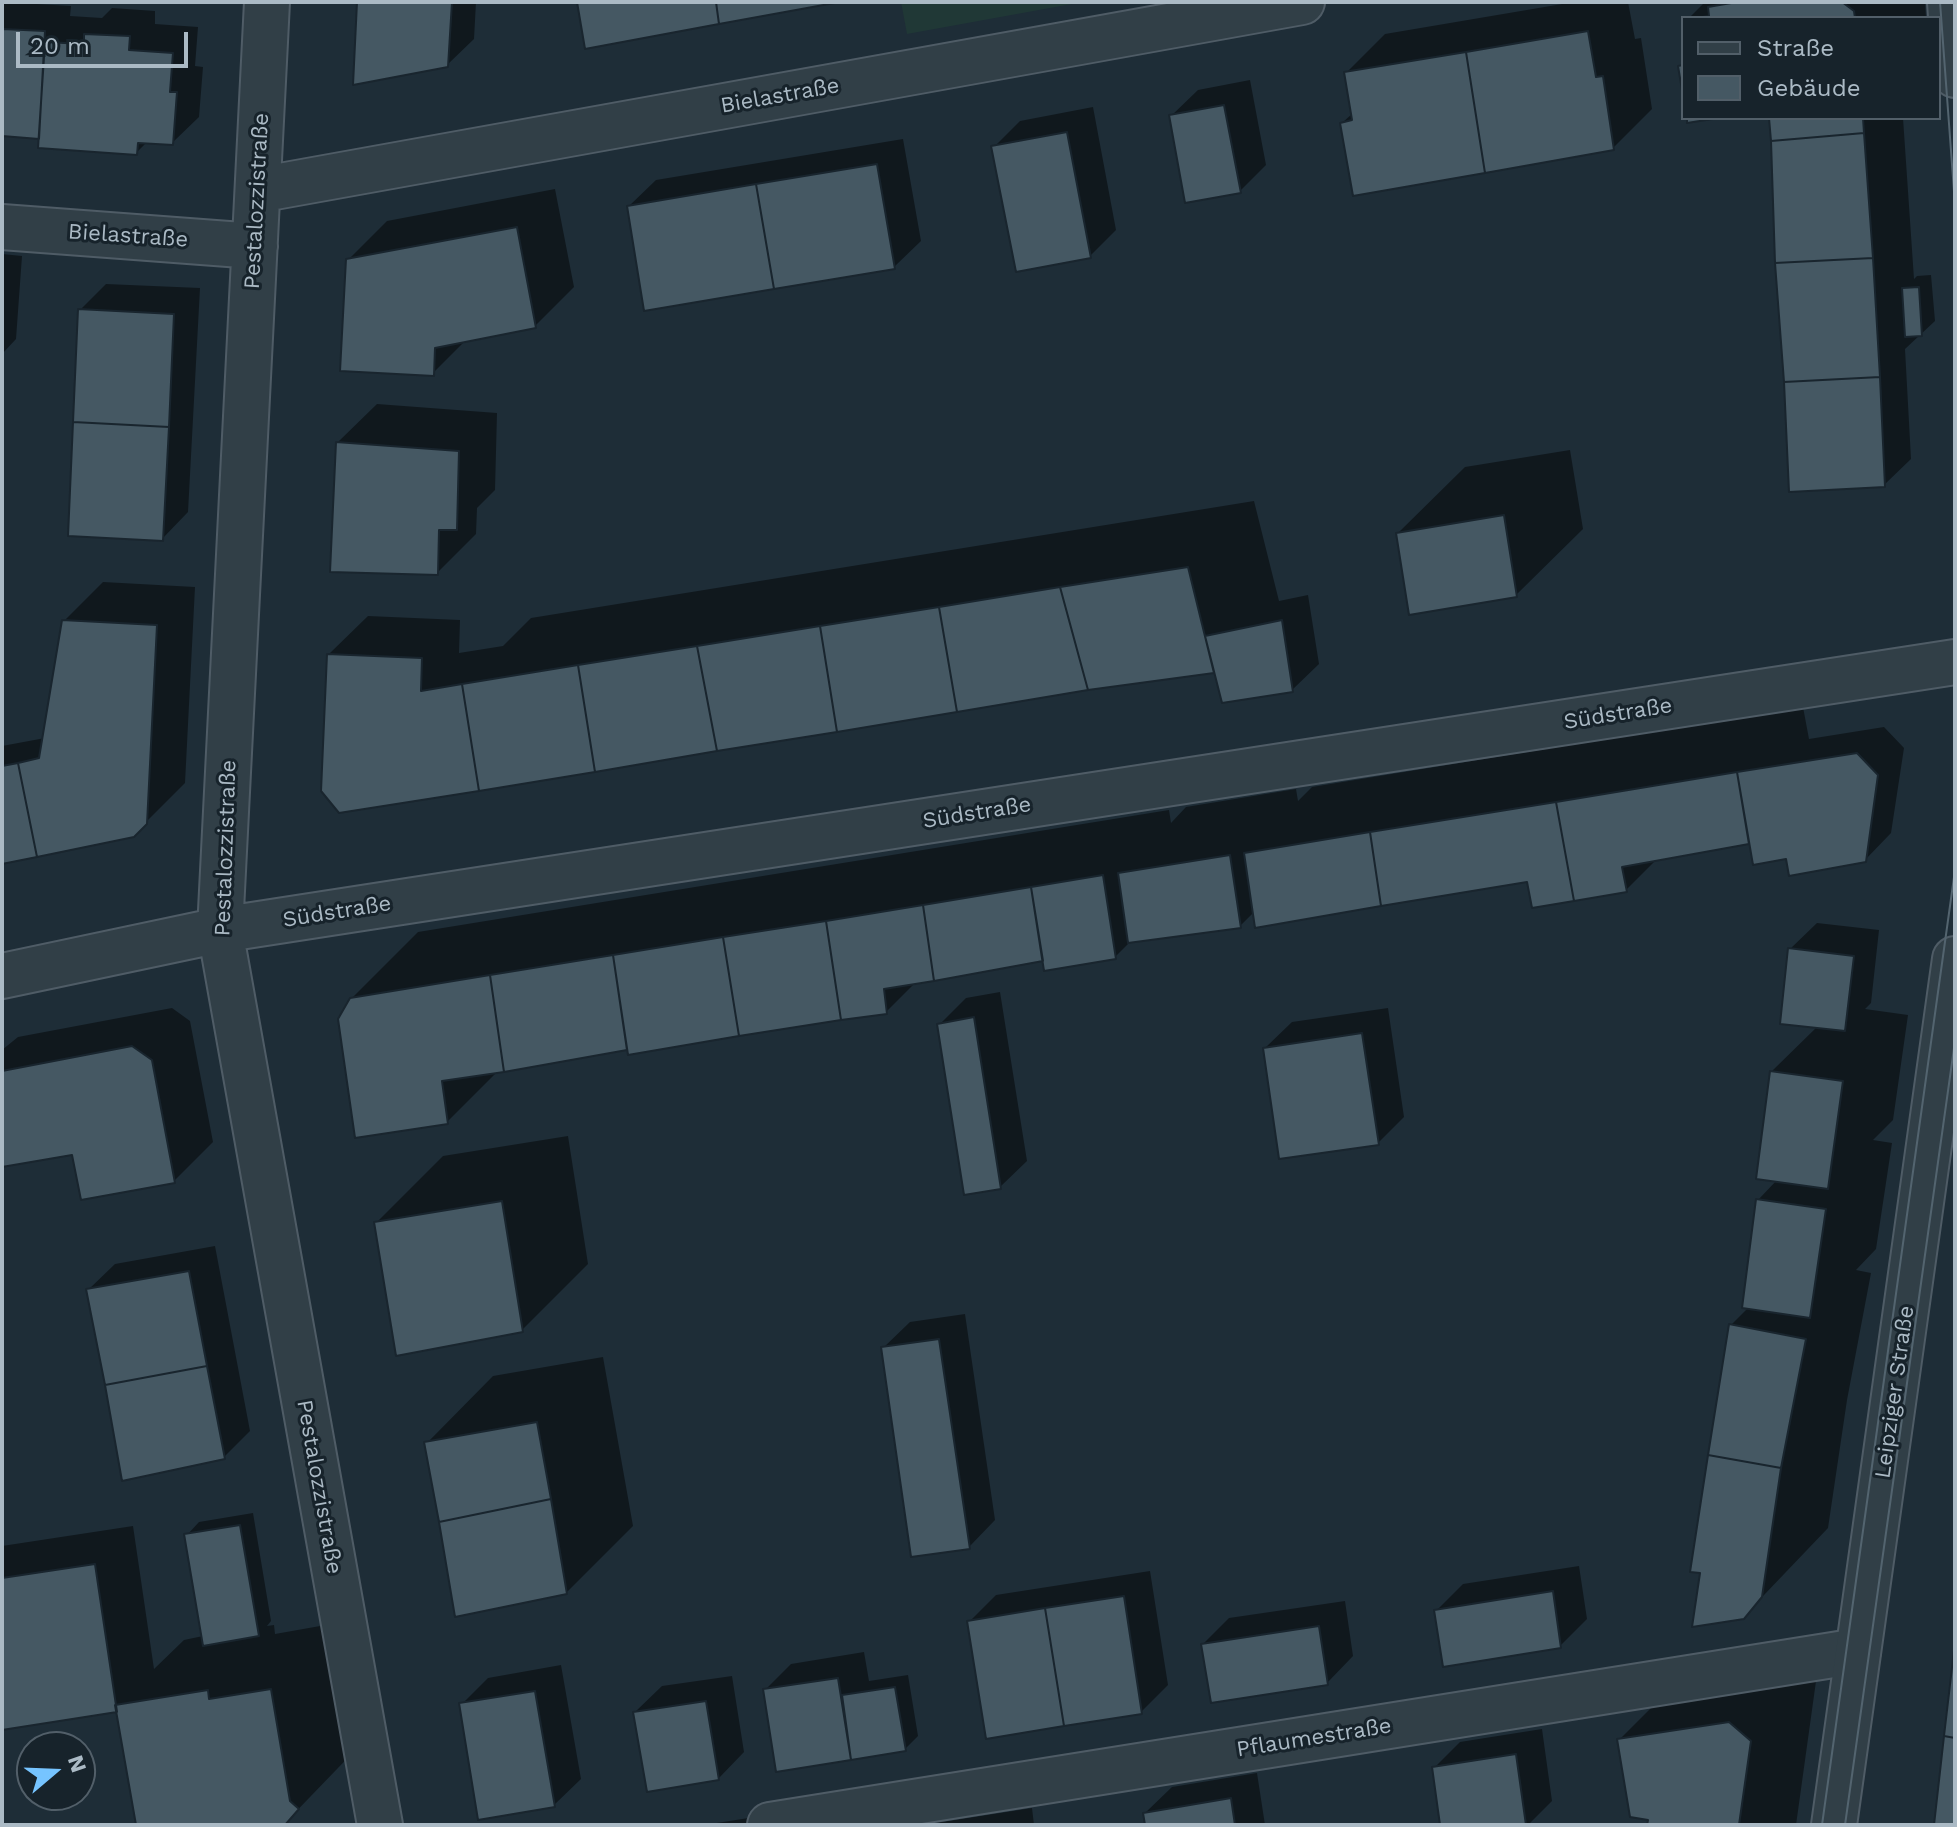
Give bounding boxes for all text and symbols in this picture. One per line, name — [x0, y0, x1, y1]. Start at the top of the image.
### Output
scale bar — [20, 16, 192, 66]
legend — [1681, 16, 1941, 120]
text: 20 m — [30, 32, 90, 60]
text: Straße — [1757, 34, 1834, 62]
street label: Bielastraße — [718, 73, 842, 119]
text: Gebäude — [1757, 74, 1861, 102]
street label: Pestalozzistraße — [239, 112, 275, 290]
street label: Bielastraße — [67, 219, 189, 253]
street label: Südstraße — [1562, 692, 1674, 736]
street label: Pestalozzistraße — [210, 759, 242, 937]
street label: Südstraße — [921, 791, 1033, 835]
street label: Südstraße — [281, 890, 393, 934]
street label: Leipziger Straße — [1870, 1304, 1920, 1480]
street label: Pestalozzistraße — [291, 1398, 347, 1576]
street label: Pflaumestraße — [1235, 1713, 1393, 1763]
north arrow — [16, 1731, 96, 1811]
text: N — [63, 1752, 92, 1775]

